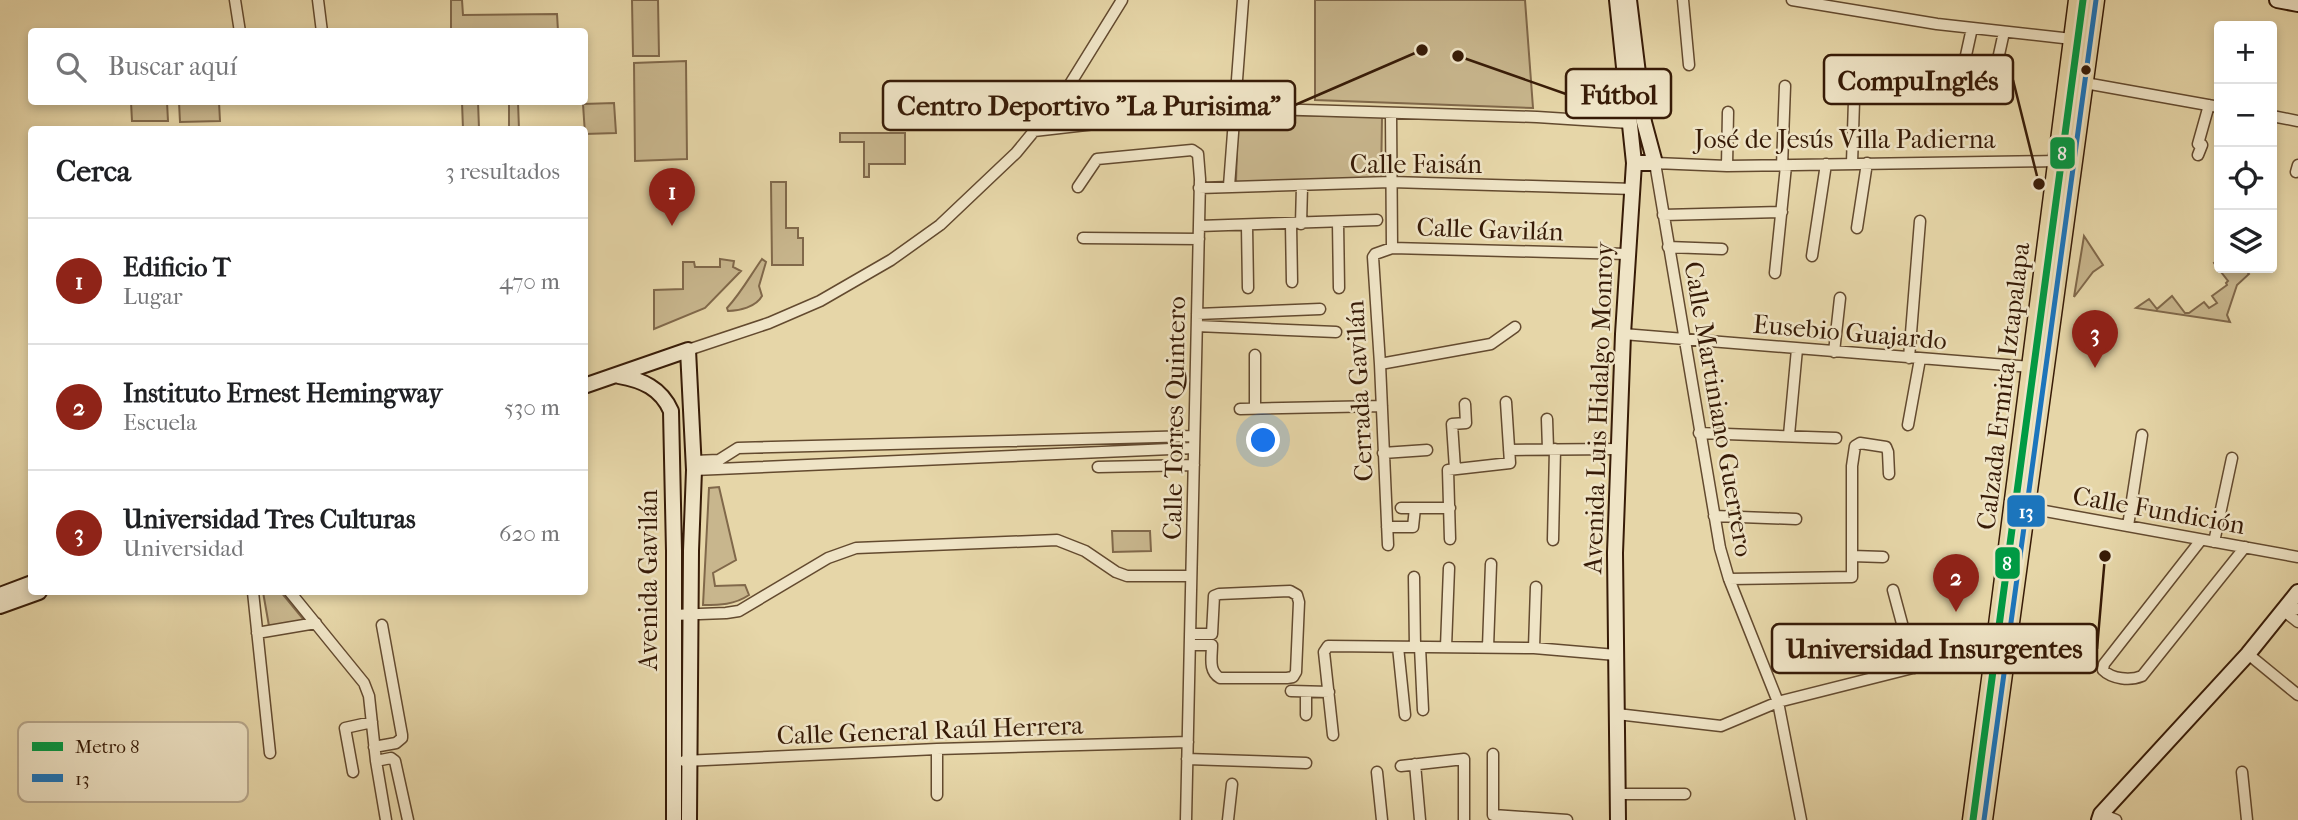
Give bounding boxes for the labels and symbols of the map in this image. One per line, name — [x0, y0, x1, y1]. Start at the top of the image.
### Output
callout: CompuInglés — [1824, 55, 2013, 104]
unlabelled marker — [2079, 63, 2093, 77]
text: CompuInglés — [1838, 64, 1998, 97]
callout: Fútbol — [1566, 69, 1671, 118]
text: Fútbol — [1580, 78, 1658, 111]
callout: Centro Deportivo "La Purisima" — [883, 81, 1295, 130]
text: Centro Deportivo "La Purisima" — [897, 89, 1281, 122]
street label: José de Jesús Villa Padierna — [1692, 124, 1997, 155]
line badge: 8 — [2049, 136, 2076, 170]
text: 8 — [2057, 143, 2067, 165]
street label: Calle Faisán — [1350, 149, 1482, 180]
pin: 1 — [649, 168, 695, 226]
street label: Calle Gavilán — [1416, 211, 1564, 248]
street label: Calzada Ermita Iztapalapa — [1970, 240, 2037, 532]
street label: Avenida Luis Hidalgo Monroy — [1577, 241, 1620, 575]
street label: Calle Martiniano Guerrero — [1677, 259, 1760, 559]
street label: Calle Torres Quintero — [1157, 296, 1192, 540]
street label: Cerrada Gavilán — [1339, 300, 1380, 482]
street label: Eusebio Guajardo — [1752, 309, 1948, 356]
pin: 3 — [2072, 310, 2118, 368]
your location — [1246, 423, 1280, 457]
street label: Calle Fundición — [2070, 480, 2248, 541]
street label: Avenida Gavilán — [633, 489, 664, 672]
line badge: 13 — [2006, 494, 2046, 528]
text: 13 — [2019, 501, 2033, 523]
line badge: 8 — [1994, 546, 2021, 580]
text: 8 — [2002, 553, 2012, 575]
pin: 2 — [1933, 554, 1979, 612]
callout: Universidad Insurgentes — [1772, 624, 2097, 673]
text: Universidad Insurgentes — [1785, 632, 2083, 665]
street label: Calle General Raúl Herrera — [776, 710, 1085, 751]
legend — [18, 722, 248, 802]
text: Metro 8 — [75, 736, 140, 758]
text: 13 — [75, 768, 90, 790]

